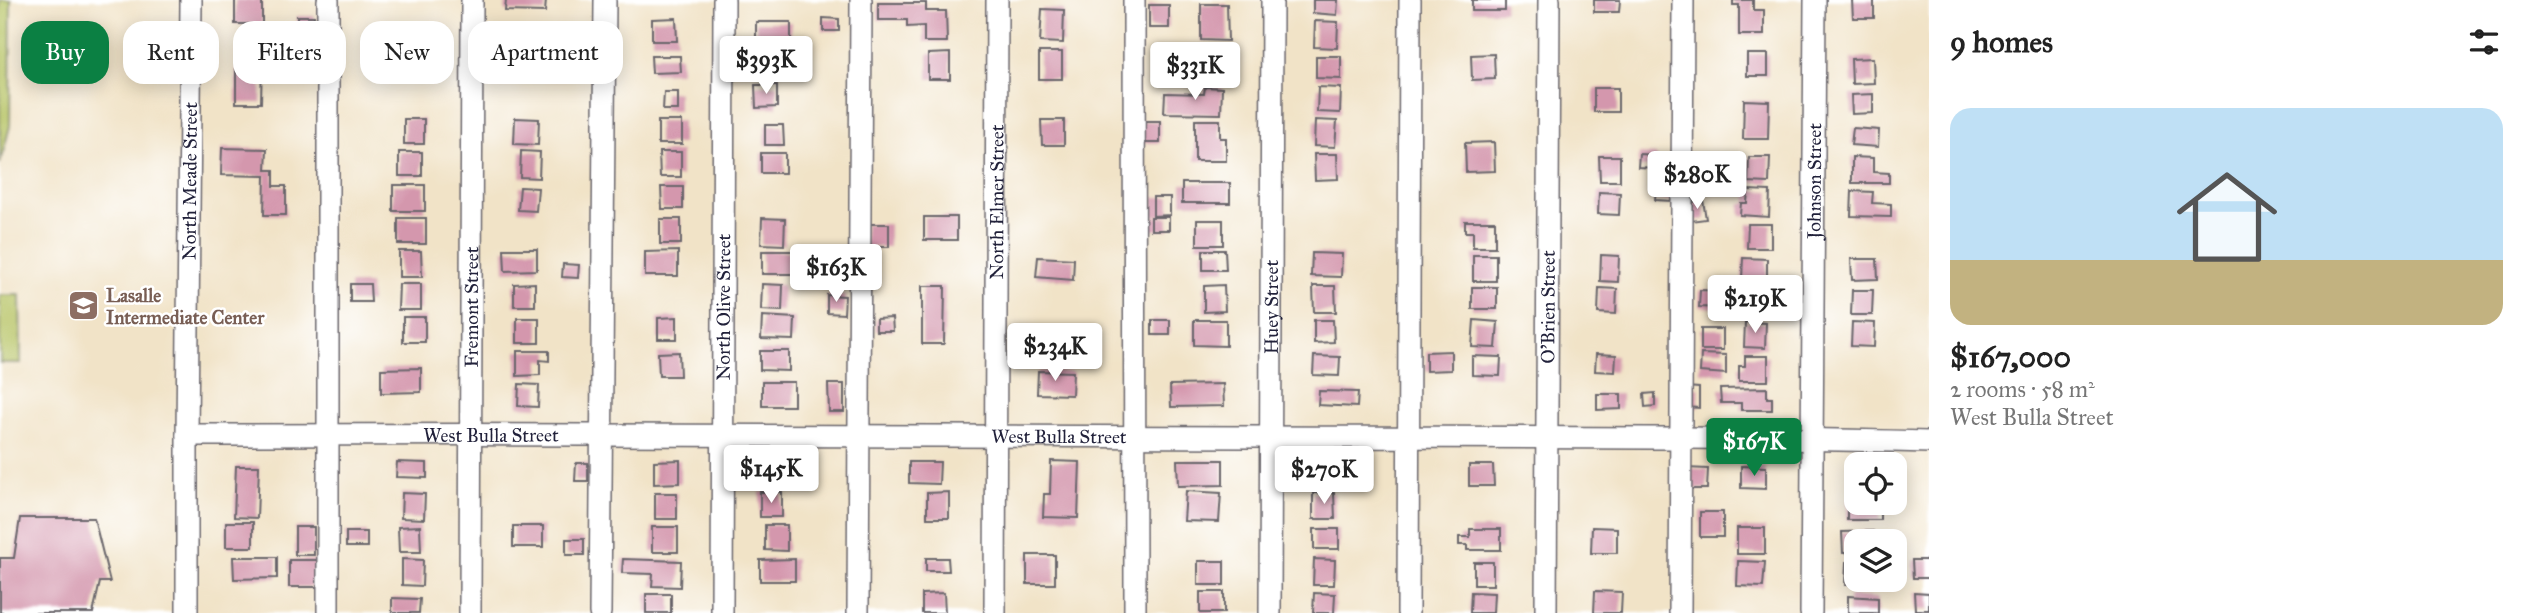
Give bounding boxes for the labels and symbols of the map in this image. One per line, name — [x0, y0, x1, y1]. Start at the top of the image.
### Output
pin: $393K — [717, 36, 815, 96]
pin: $331K — [1146, 42, 1244, 102]
street label: North Meade Street — [178, 102, 202, 260]
street label: Johnson Street — [1802, 123, 1826, 241]
street label: North Elmer Street — [985, 124, 1009, 280]
pin: $280K — [1648, 152, 1746, 211]
street label: North Olive Street — [712, 233, 735, 380]
pin: $163K — [787, 244, 885, 304]
street label: Fremont Street — [460, 246, 483, 367]
street label: O'Brien Street — [1536, 250, 1560, 364]
street label: Huey Street — [1260, 259, 1283, 354]
pin: $219K — [1706, 276, 1804, 335]
place label: Lasalle Intermediate Center — [106, 284, 265, 329]
school or university icon: Lasalle Intermediate Center — [66, 289, 100, 323]
pin: $234K — [1006, 324, 1104, 383]
pin: $167K — [1705, 419, 1803, 478]
street label: West Bulla Street — [423, 424, 559, 447]
street label: West Bulla Street — [991, 425, 1127, 448]
pin: $145K — [722, 446, 820, 505]
pin: $270K — [1275, 447, 1373, 506]

